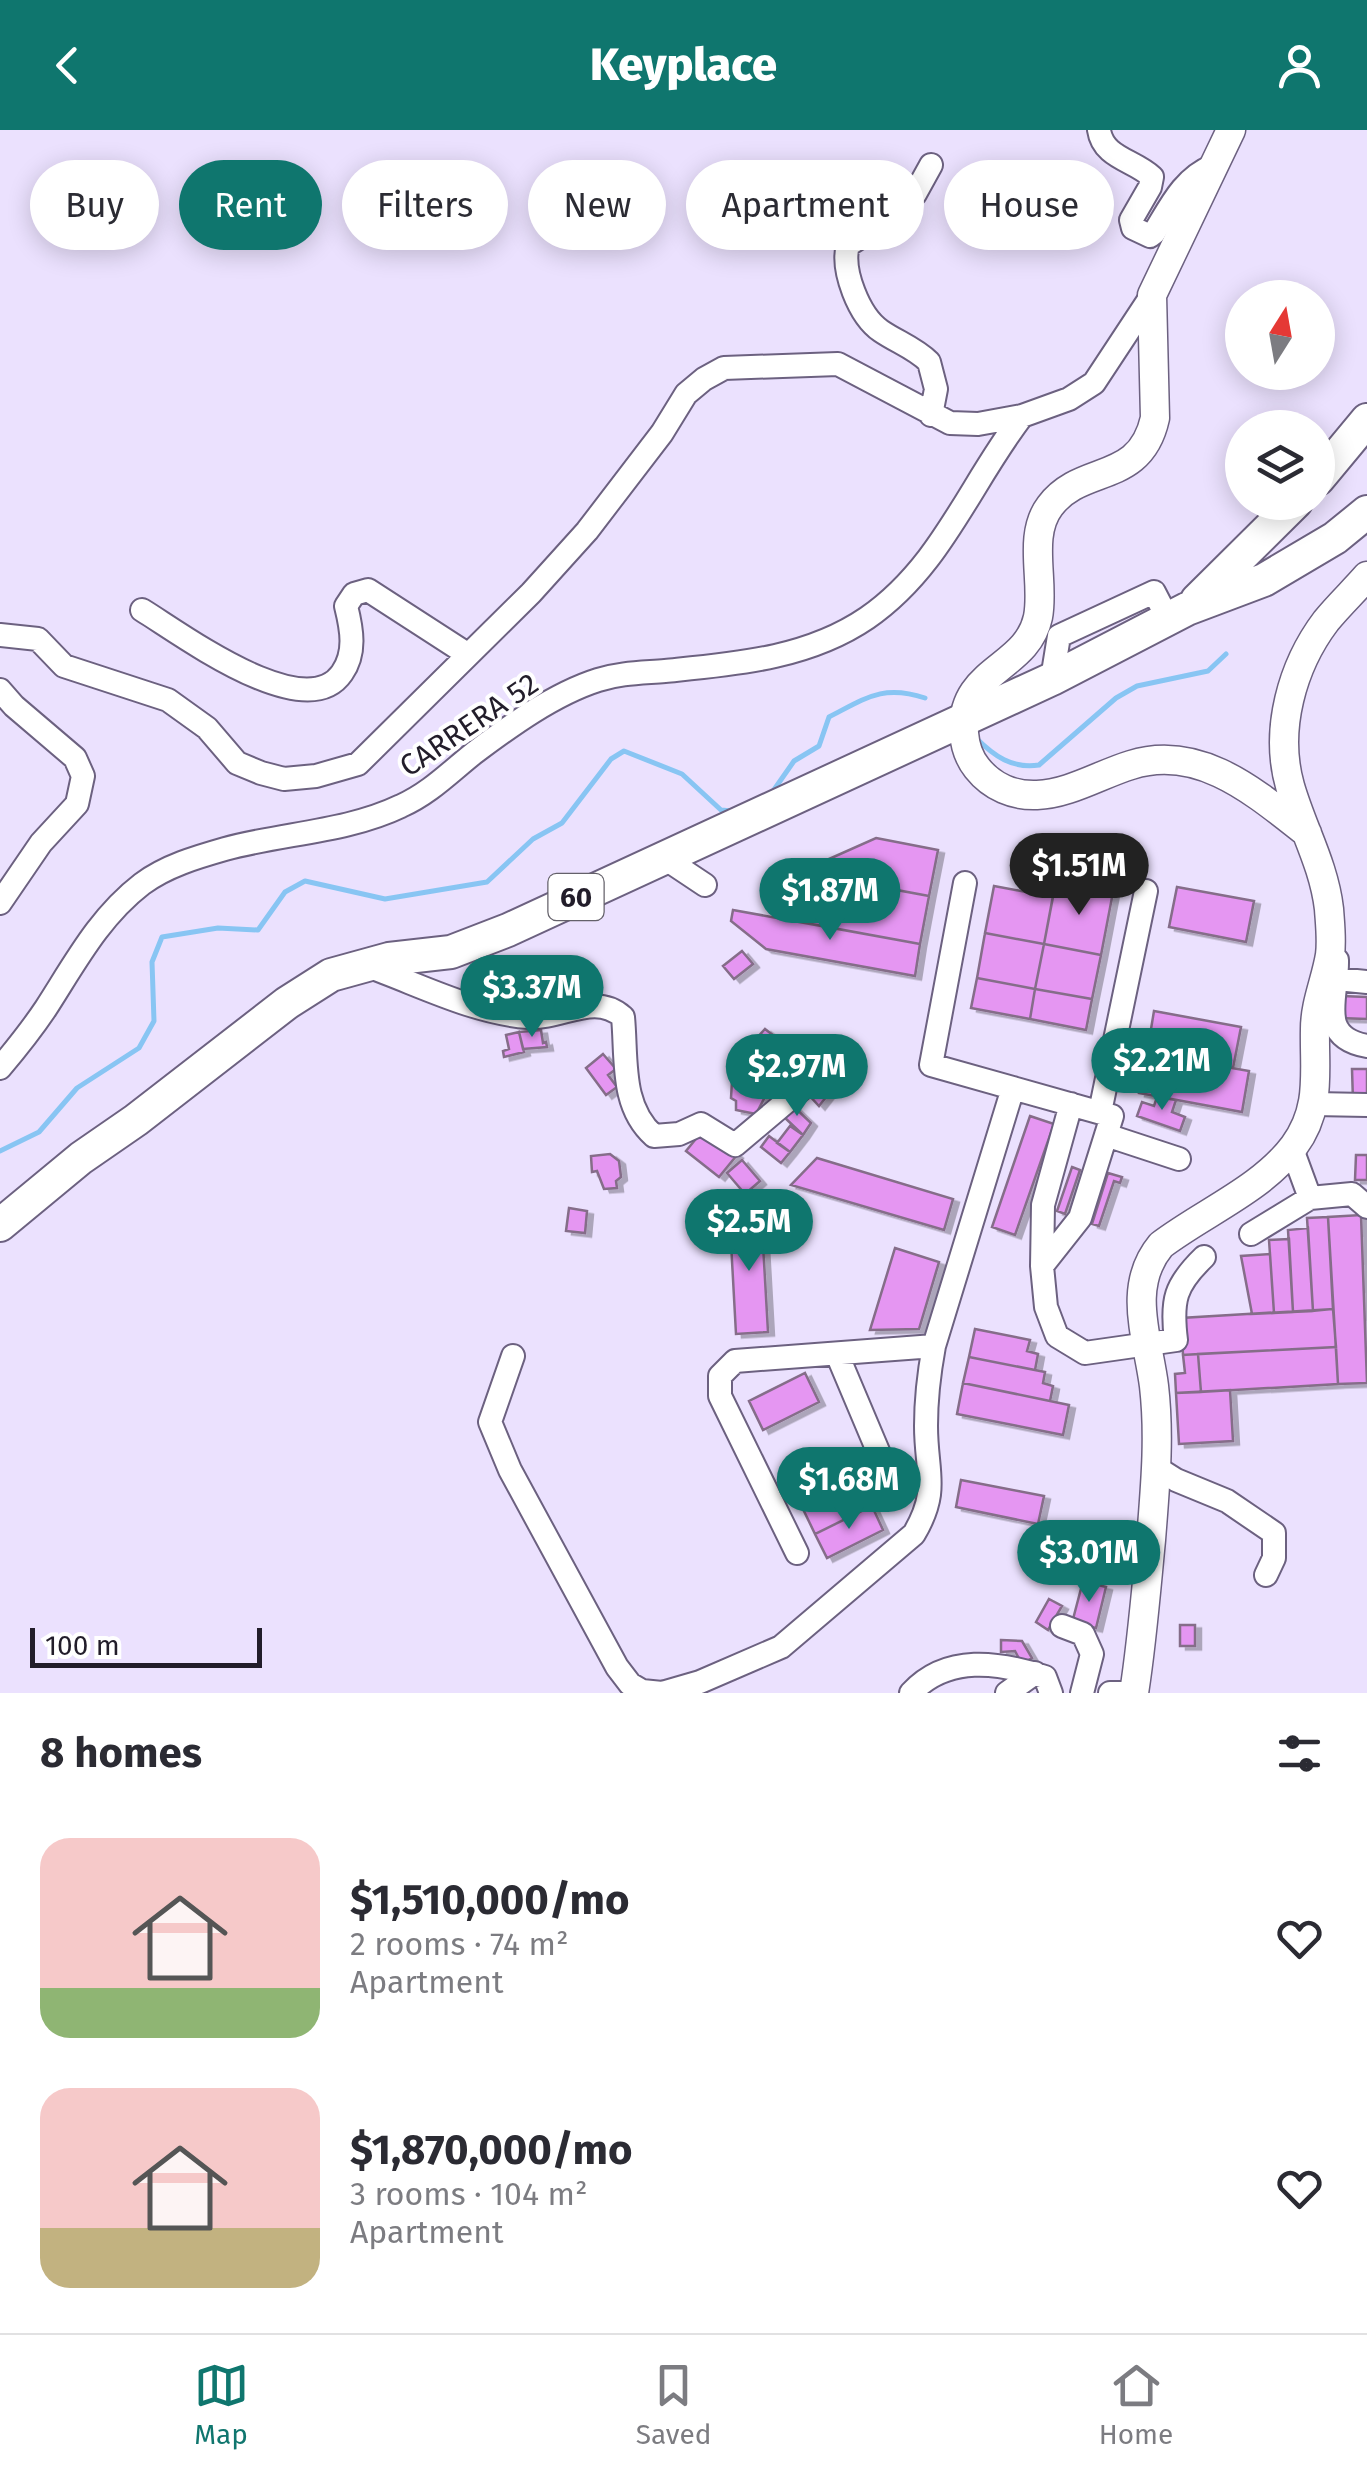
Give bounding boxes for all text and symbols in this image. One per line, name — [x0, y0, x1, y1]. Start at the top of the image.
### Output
icon: back — [40, 38, 95, 93]
text: Keyplace — [590, 38, 777, 92]
icon: person — [1272, 38, 1327, 93]
chip: Buy — [30, 160, 159, 250]
chip: Rent — [179, 160, 322, 250]
chip: Filters — [342, 160, 508, 250]
chip: New — [528, 160, 666, 250]
chip: Apartment — [686, 160, 924, 250]
chip: House — [944, 160, 1114, 250]
north arrow — [1225, 280, 1335, 390]
map controls — [1225, 280, 1335, 520]
button: layers — [1225, 410, 1335, 520]
street label: CARRERA 52 — [393, 666, 545, 784]
pin: $1.51M — [998, 833, 1160, 918]
text: $1.51M — [1032, 846, 1126, 884]
pin: $1.87M — [749, 858, 911, 943]
text: $1.87M — [781, 871, 879, 909]
road number: 60 — [548, 874, 604, 920]
pin: $3.37M — [451, 955, 613, 1040]
text: $3.37M — [482, 968, 582, 1006]
pin: $2.21M — [1081, 1028, 1243, 1113]
pin: $2.97M — [716, 1034, 878, 1119]
text: $2.21M — [1113, 1041, 1211, 1079]
text: $2.97M — [748, 1047, 846, 1085]
pin: $2.5M — [679, 1189, 819, 1274]
text: $2.5M — [707, 1202, 791, 1240]
pin: $1.68M — [768, 1447, 930, 1532]
text: $1.68M — [799, 1460, 899, 1498]
pin: $3.01M — [1008, 1520, 1170, 1605]
text: $3.01M — [1039, 1533, 1139, 1571]
scale bar — [30, 1623, 262, 1668]
text: 100 m — [45, 1629, 120, 1662]
icon: filters — [1272, 1726, 1327, 1781]
text: 8 homes — [40, 1728, 202, 1778]
text: $1,510,000/mo — [350, 1875, 630, 1925]
icon: home — [120, 1878, 240, 1998]
icon: heart — [1272, 1911, 1327, 1966]
text: 2 rooms · 74 m² — [350, 1925, 569, 1963]
text: Apartment — [350, 1963, 504, 2001]
text: $1,870,000/mo — [350, 2125, 632, 2175]
icon: home — [120, 2128, 240, 2248]
icon: heart — [1272, 2161, 1327, 2216]
text: 3 rooms · 104 m² — [350, 2175, 588, 2213]
text: Apartment — [350, 2213, 504, 2251]
tab: Map — [194, 2358, 249, 2451]
tab: Saved — [636, 2358, 712, 2451]
tab: Home — [1099, 2358, 1173, 2451]

